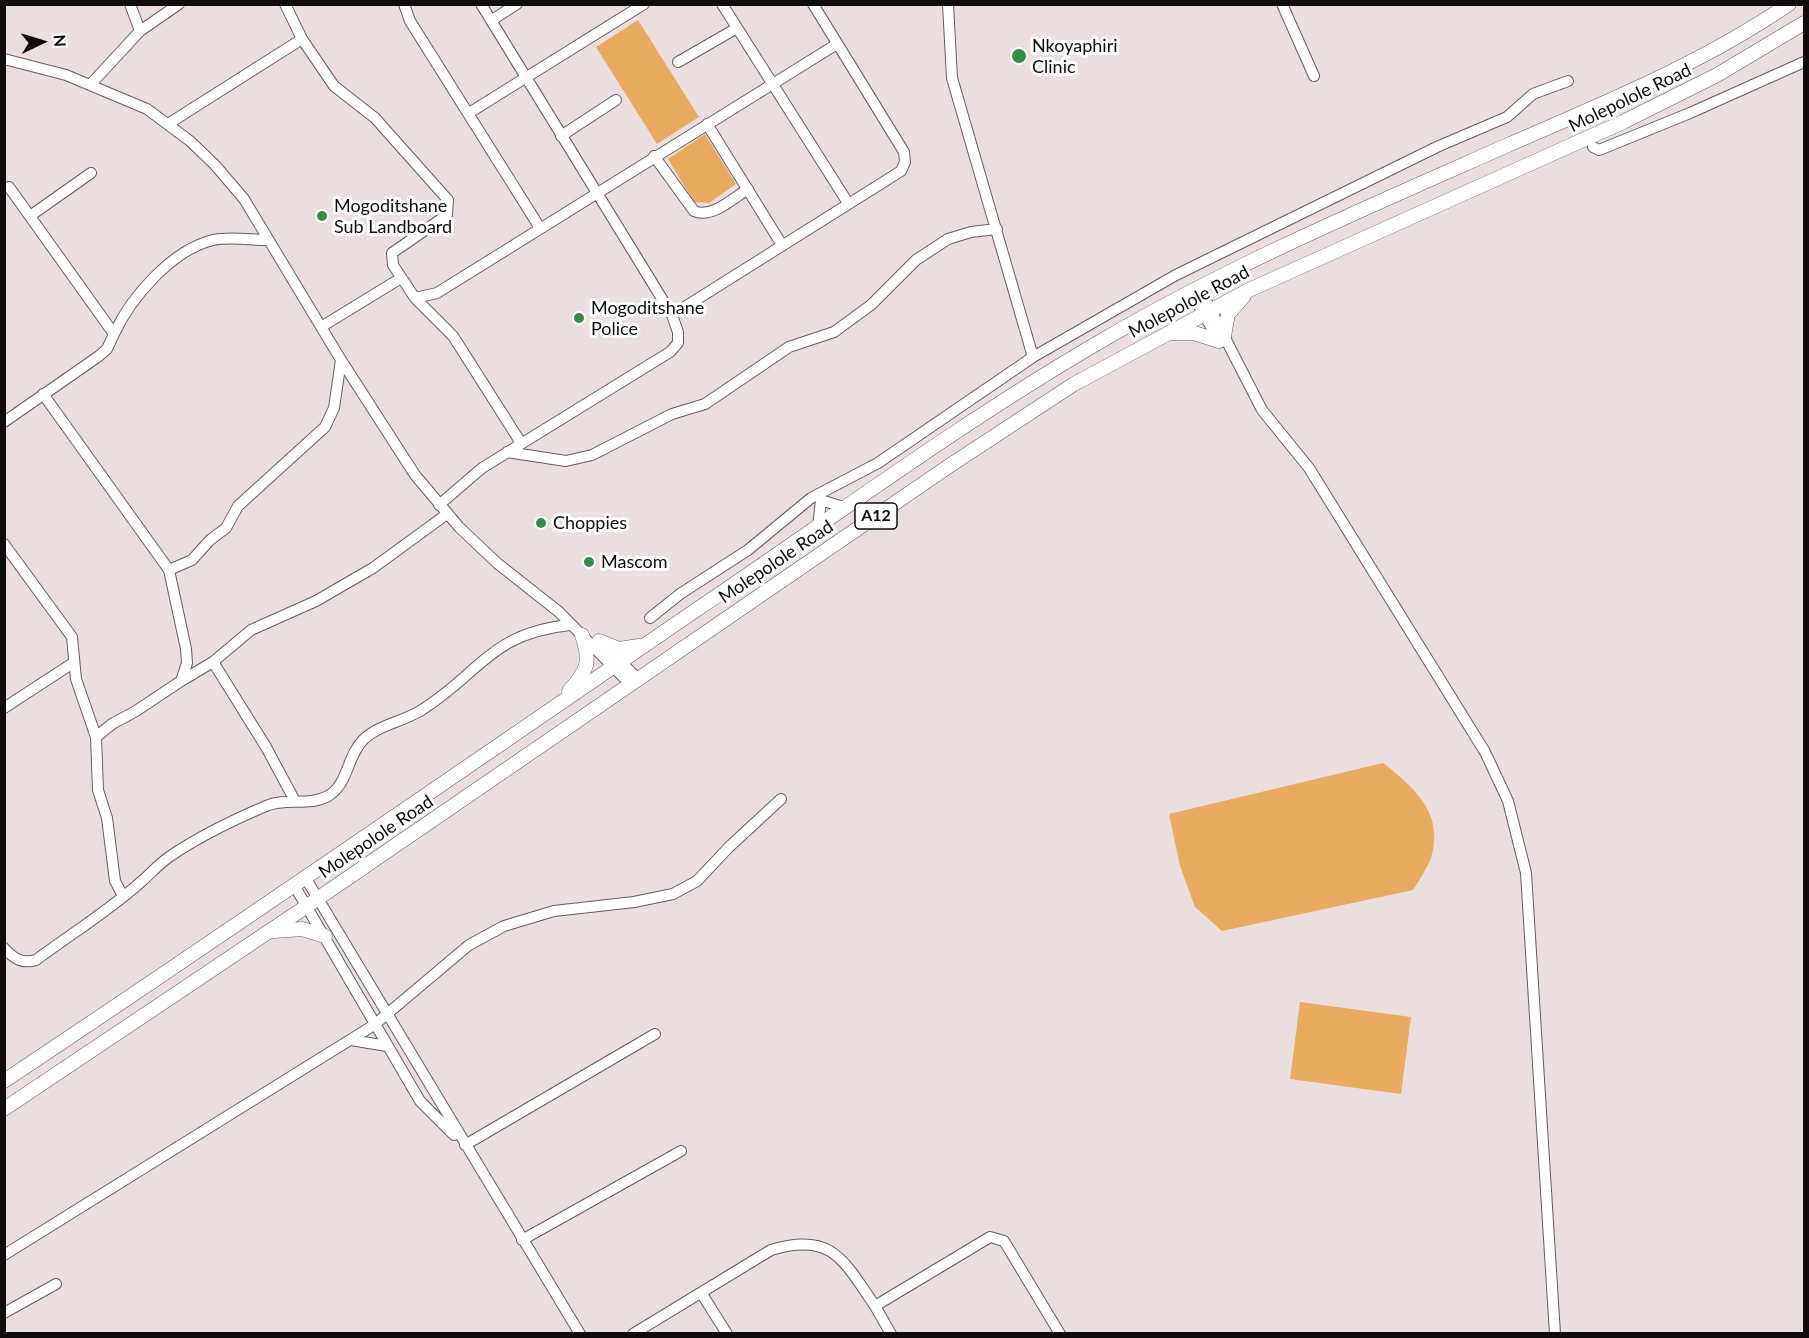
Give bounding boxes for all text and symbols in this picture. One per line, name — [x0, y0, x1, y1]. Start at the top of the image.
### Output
north arrow — [12, 12, 72, 72]
text: N — [51, 34, 70, 48]
place label: Nkoyaphiri Clinic — [1032, 35, 1118, 78]
marker: Nkoyaphiri Clinic — [1010, 47, 1028, 65]
street label: Molepolole Road — [1565, 59, 1695, 137]
place label: Mogoditshane Sub Landboard — [334, 195, 452, 238]
marker: Mogoditshane Sub Landboard — [315, 209, 329, 223]
street label: Molepolole Road — [1125, 261, 1253, 343]
place label: Mogoditshane Police — [591, 297, 704, 340]
marker: Mogoditshane Police — [572, 311, 586, 325]
road number: A12 — [855, 503, 897, 529]
place label: Choppies — [553, 512, 627, 534]
marker: Choppies — [534, 516, 548, 530]
street label: Molepolole Road — [715, 516, 837, 608]
place label: Mascom — [601, 551, 668, 573]
marker: Mascom — [582, 555, 596, 569]
street label: Molepolole Road — [315, 791, 437, 883]

